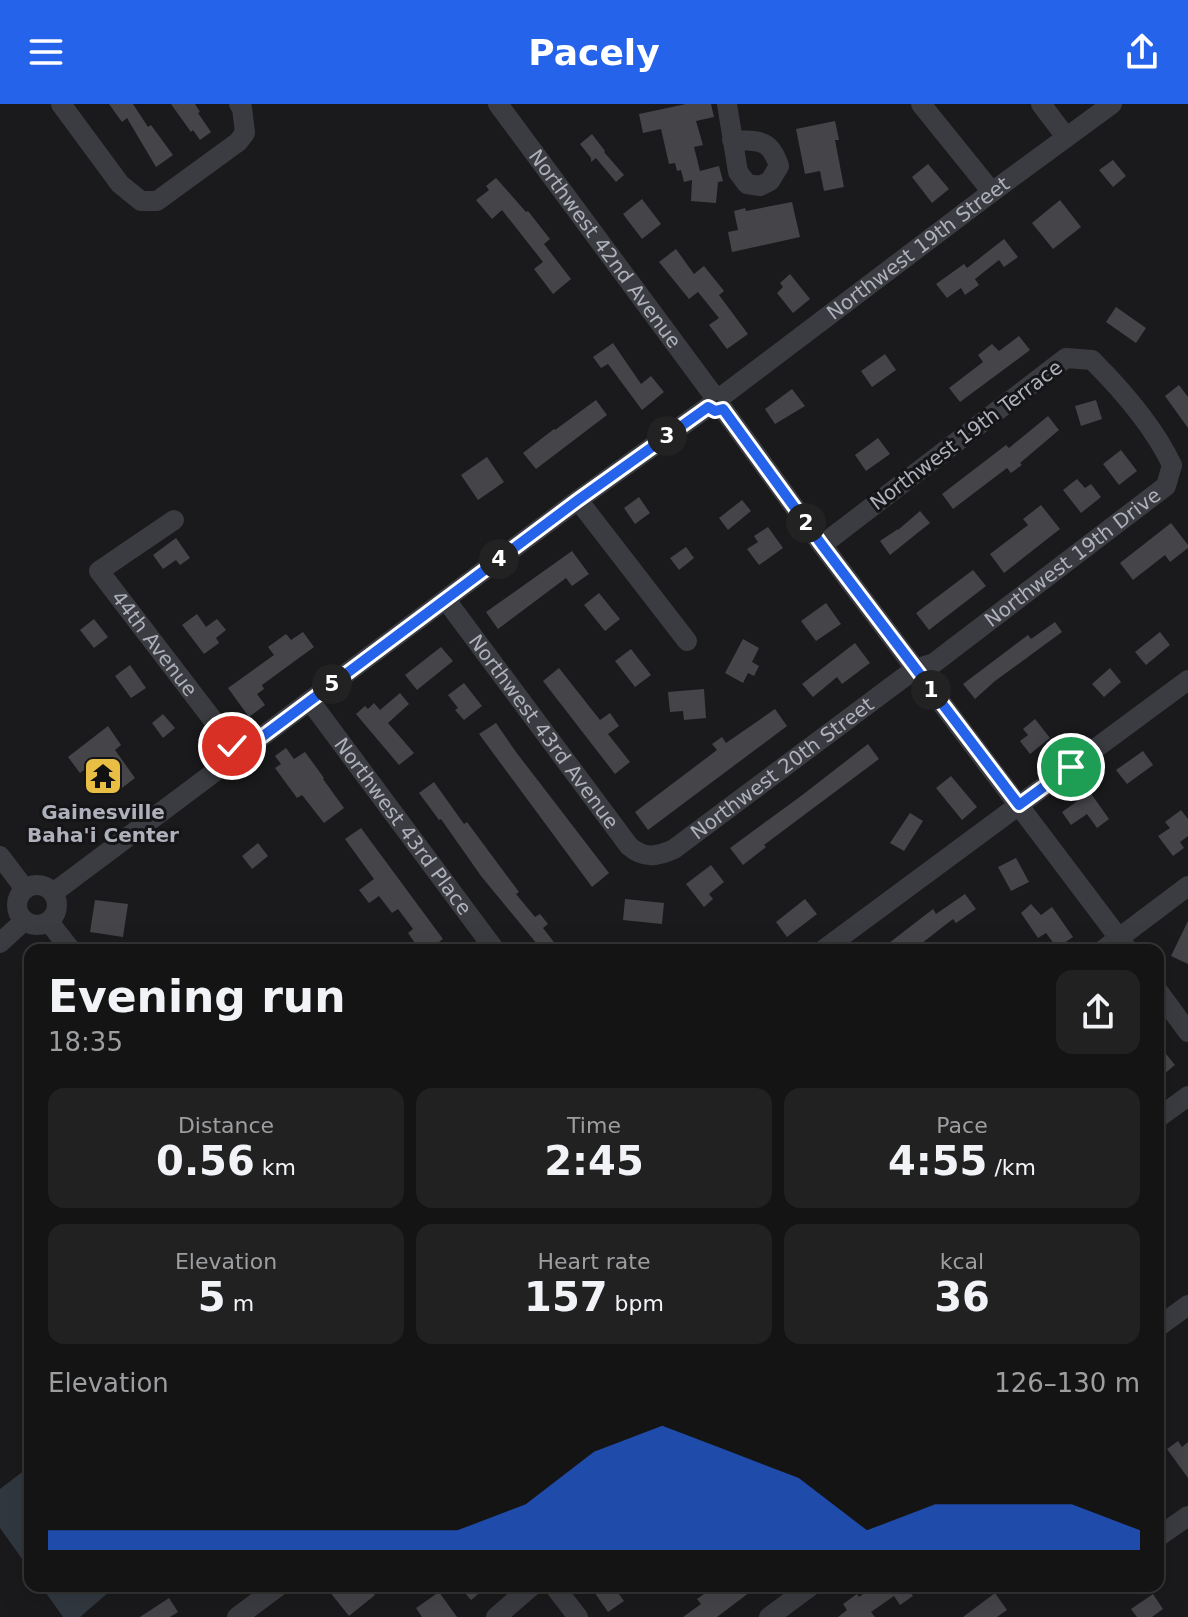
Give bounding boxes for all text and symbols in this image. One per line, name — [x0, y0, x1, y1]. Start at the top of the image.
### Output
icon: menu — [24, 30, 68, 74]
icon: share — [1120, 30, 1164, 74]
text: Pacely — [528, 32, 660, 73]
street label: Northwest 42nd Avenue — [524, 145, 686, 353]
street label: Northwest 19th Street — [822, 171, 1014, 325]
street label: Northwest 19th Terrace — [865, 355, 1067, 515]
pin: 3 — [647, 416, 687, 456]
text: 3 — [659, 423, 675, 448]
street label: Northwest 19th Drive — [980, 483, 1165, 632]
pin: 2 — [786, 503, 826, 543]
text: 2 — [798, 510, 814, 535]
pin: 4 — [479, 539, 519, 579]
text: 4 — [491, 546, 507, 571]
street label: 44th Avenue — [106, 586, 203, 701]
street label: Northwest 43rd Avenue — [464, 630, 624, 833]
pin: 5 — [312, 664, 352, 704]
pin: 1 — [911, 670, 951, 710]
text: 5 — [324, 671, 340, 696]
text: 1 — [923, 677, 939, 702]
street label: Northwest 20th Street — [686, 692, 879, 844]
pin — [198, 712, 266, 780]
icon: check — [210, 724, 254, 768]
street label: Northwest 43rd Place — [329, 733, 477, 920]
pin — [1037, 733, 1105, 801]
icon: arrive — [1049, 745, 1093, 789]
temple icon: Gainesville Baha'i Center — [82, 755, 124, 797]
place label: Gainesville Baha'i Center — [27, 800, 179, 847]
button: share — [1056, 970, 1140, 1054]
text: Evening run — [48, 971, 345, 1022]
text: 18:35 — [48, 1027, 123, 1057]
text: Distance — [178, 1113, 274, 1138]
text: Time — [567, 1113, 621, 1138]
text: Pace — [936, 1113, 988, 1138]
text: 0.56 — [156, 1138, 255, 1184]
text: 2:45 — [544, 1138, 644, 1184]
text: 4:55 — [888, 1138, 987, 1184]
text: km — [255, 1155, 296, 1180]
text: /km — [987, 1155, 1036, 1180]
text: Elevation — [175, 1249, 277, 1274]
text: Heart rate — [538, 1249, 650, 1274]
text: kcal — [940, 1249, 984, 1274]
text: 5 — [198, 1274, 226, 1320]
text: 157 — [524, 1274, 608, 1320]
text: 36 — [934, 1274, 990, 1320]
text: m — [226, 1291, 254, 1316]
text: bpm — [608, 1291, 664, 1316]
text: Elevation — [48, 1368, 169, 1398]
text: 126–130 m — [994, 1368, 1140, 1398]

